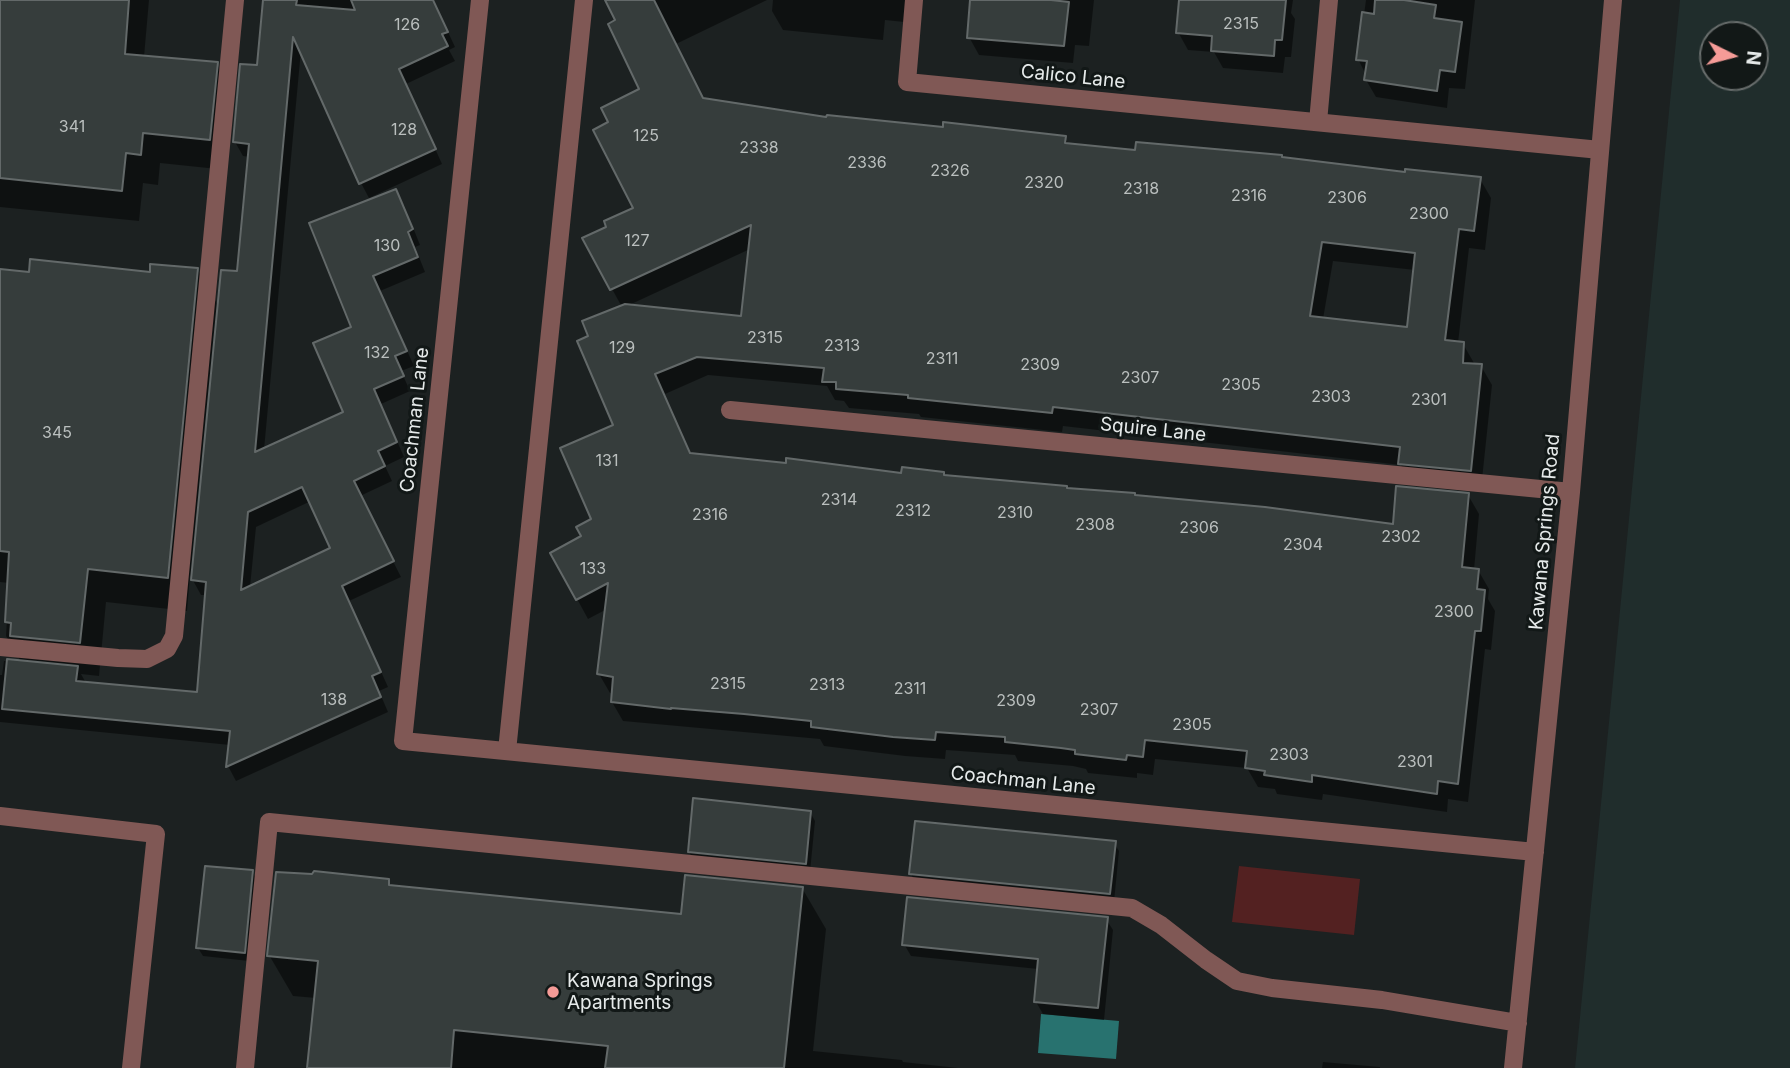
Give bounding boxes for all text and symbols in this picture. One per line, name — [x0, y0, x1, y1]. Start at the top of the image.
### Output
house number: 2315 — [1223, 14, 1259, 34]
house number: 126 — [394, 15, 420, 35]
north arrow — [1699, 21, 1769, 91]
text: N — [1741, 50, 1766, 66]
street label: Calico Lane — [1020, 60, 1126, 94]
house number: 341 — [59, 117, 85, 137]
house number: 128 — [391, 120, 417, 140]
house number: 125 — [633, 126, 659, 146]
house number: 2338 — [739, 138, 779, 158]
house number: 2336 — [847, 153, 887, 173]
house number: 2326 — [930, 161, 970, 181]
house number: 2320 — [1024, 173, 1064, 193]
house number: 2318 — [1123, 179, 1159, 199]
house number: 2316 — [1231, 186, 1267, 206]
house number: 2306 — [1327, 188, 1367, 208]
house number: 2300 — [1409, 204, 1449, 224]
house number: 127 — [624, 231, 650, 251]
house number: 130 — [374, 236, 400, 256]
house number: 2315 — [747, 328, 783, 348]
house number: 2313 — [824, 336, 860, 356]
house number: 129 — [609, 338, 635, 358]
house number: 132 — [364, 343, 390, 363]
street label: Coachman Lane — [396, 346, 434, 494]
house number: 2311 — [926, 349, 958, 369]
house number: 2309 — [1020, 355, 1060, 375]
house number: 2307 — [1121, 368, 1159, 388]
house number: 2305 — [1221, 375, 1261, 395]
house number: 2303 — [1311, 387, 1351, 407]
house number: 2301 — [1411, 390, 1447, 410]
street label: Squire Lane — [1099, 413, 1207, 447]
house number: 345 — [42, 423, 72, 443]
street label: Kawana Springs Road — [1525, 433, 1565, 631]
house number: 131 — [596, 451, 618, 471]
house number: 2314 — [821, 490, 857, 510]
house number: 2312 — [895, 501, 931, 521]
house number: 2310 — [997, 503, 1033, 523]
house number: 2316 — [692, 505, 728, 525]
house number: 2308 — [1075, 515, 1115, 535]
house number: 2306 — [1179, 518, 1219, 538]
house number: 2302 — [1381, 527, 1421, 547]
house number: 2304 — [1283, 535, 1323, 555]
house number: 133 — [580, 559, 606, 579]
house number: 2300 — [1434, 602, 1474, 622]
house number: 2315 — [710, 674, 746, 694]
house number: 2313 — [809, 675, 845, 695]
house number: 2311 — [894, 679, 926, 699]
house number: 138 — [321, 690, 347, 710]
house number: 2309 — [996, 691, 1036, 711]
house number: 2307 — [1080, 700, 1118, 720]
house number: 2305 — [1172, 715, 1212, 735]
house number: 2303 — [1269, 745, 1309, 765]
house number: 2301 — [1397, 752, 1433, 772]
street label: Coachman Lane — [949, 762, 1097, 800]
place label: Kawana Springs Apartments — [567, 970, 713, 1014]
marker: Kawana Springs Apartments — [545, 984, 561, 1000]

